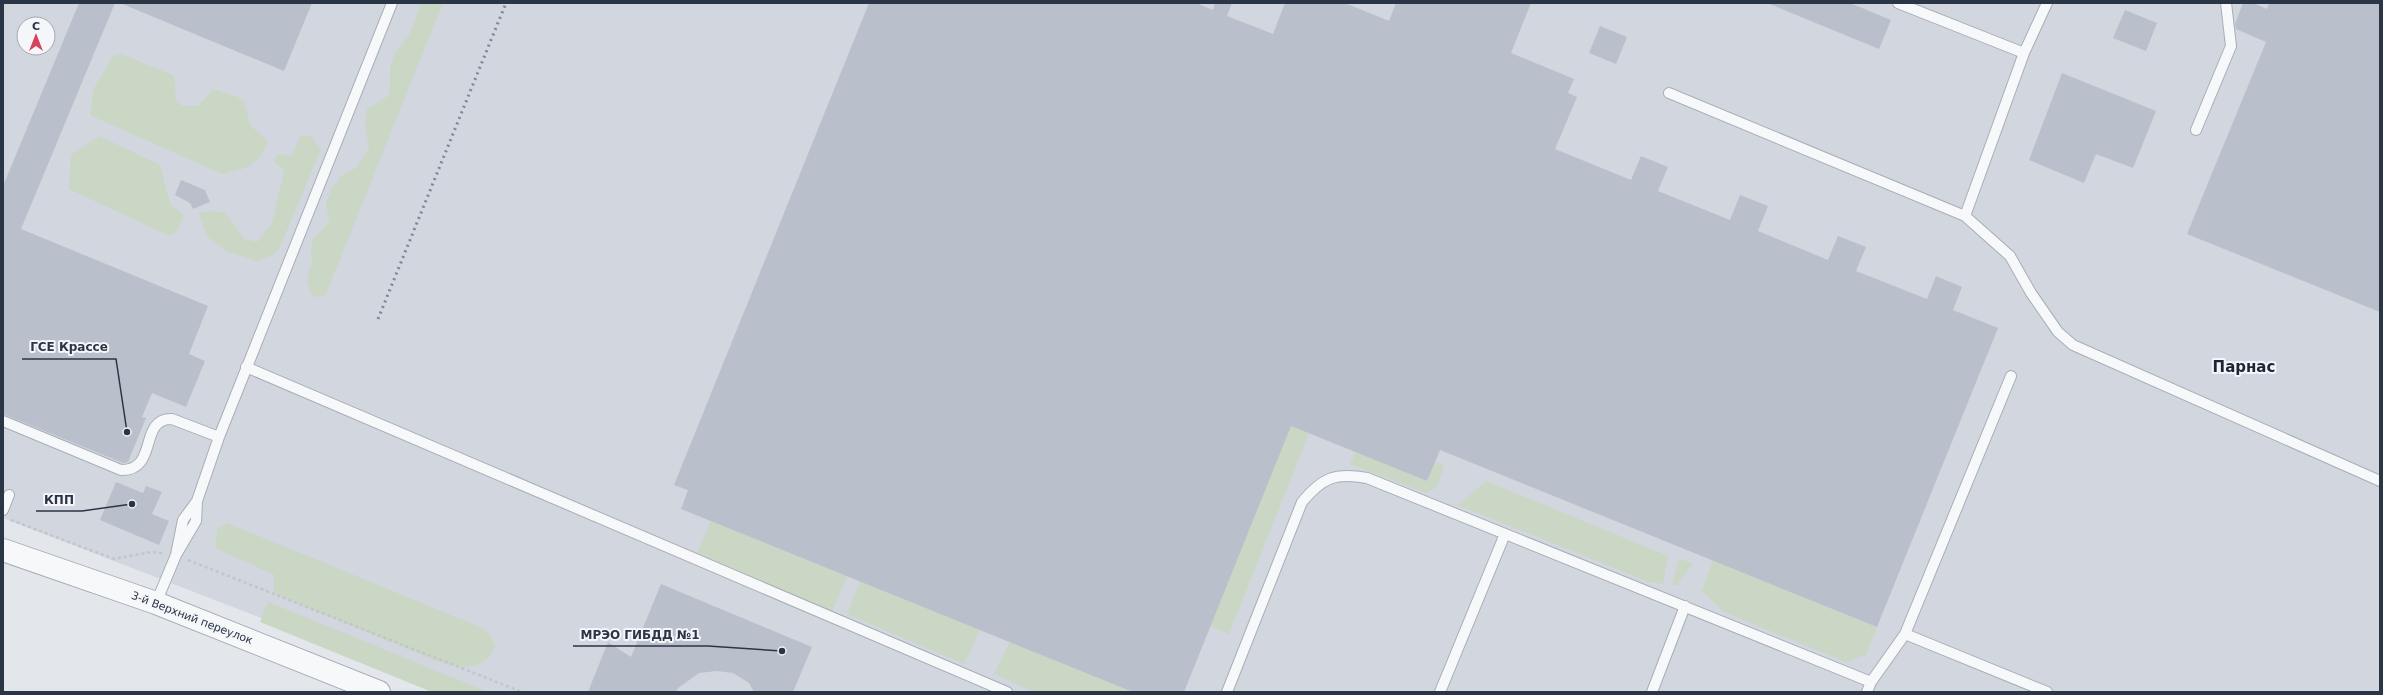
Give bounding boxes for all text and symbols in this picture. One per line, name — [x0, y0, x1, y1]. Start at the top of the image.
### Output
north arrow — [16, 16, 56, 56]
text: С — [32, 20, 40, 33]
callout: ГСЕ Крассе — [22, 335, 116, 359]
text: ГСЕ Крассе — [30, 340, 108, 354]
district label: Парнас — [2213, 358, 2275, 376]
callout: КПП — [36, 487, 82, 511]
text: КПП — [44, 493, 74, 507]
street label: 3-й Верхний переулок — [129, 589, 255, 647]
callout: МРЭО ГИБДД №1 — [573, 622, 708, 646]
text: МРЭО ГИБДД №1 — [580, 628, 700, 642]

